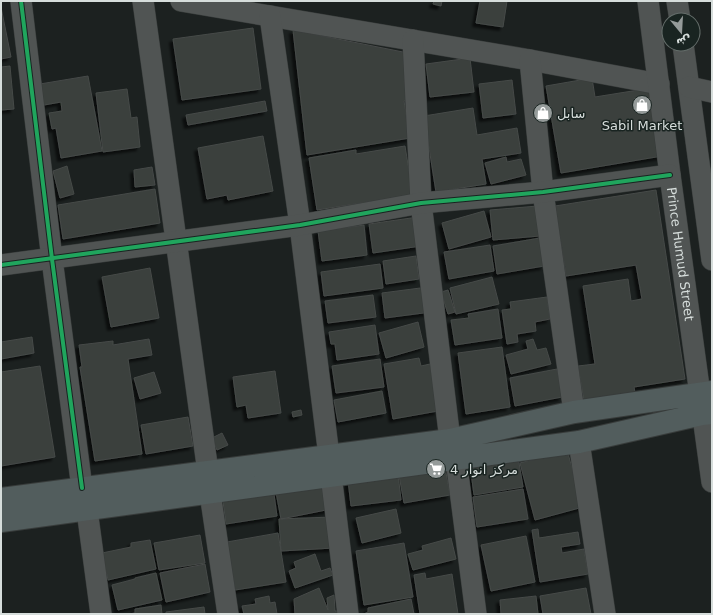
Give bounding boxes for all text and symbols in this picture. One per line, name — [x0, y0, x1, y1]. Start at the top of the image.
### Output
north arrow — [661, 12, 701, 52]
text: ش — [675, 33, 693, 50]
shop icon: Sabil Market — [631, 94, 653, 116]
shop icon: سابل — [532, 102, 554, 124]
place label: سابل — [557, 106, 585, 121]
place label: Sabil Market — [602, 118, 682, 133]
street label: Prince Humud Street — [664, 186, 697, 322]
supermarket icon: مركز انوار 4 — [425, 458, 447, 480]
place label: مركز انوار 4 — [450, 462, 518, 478]

